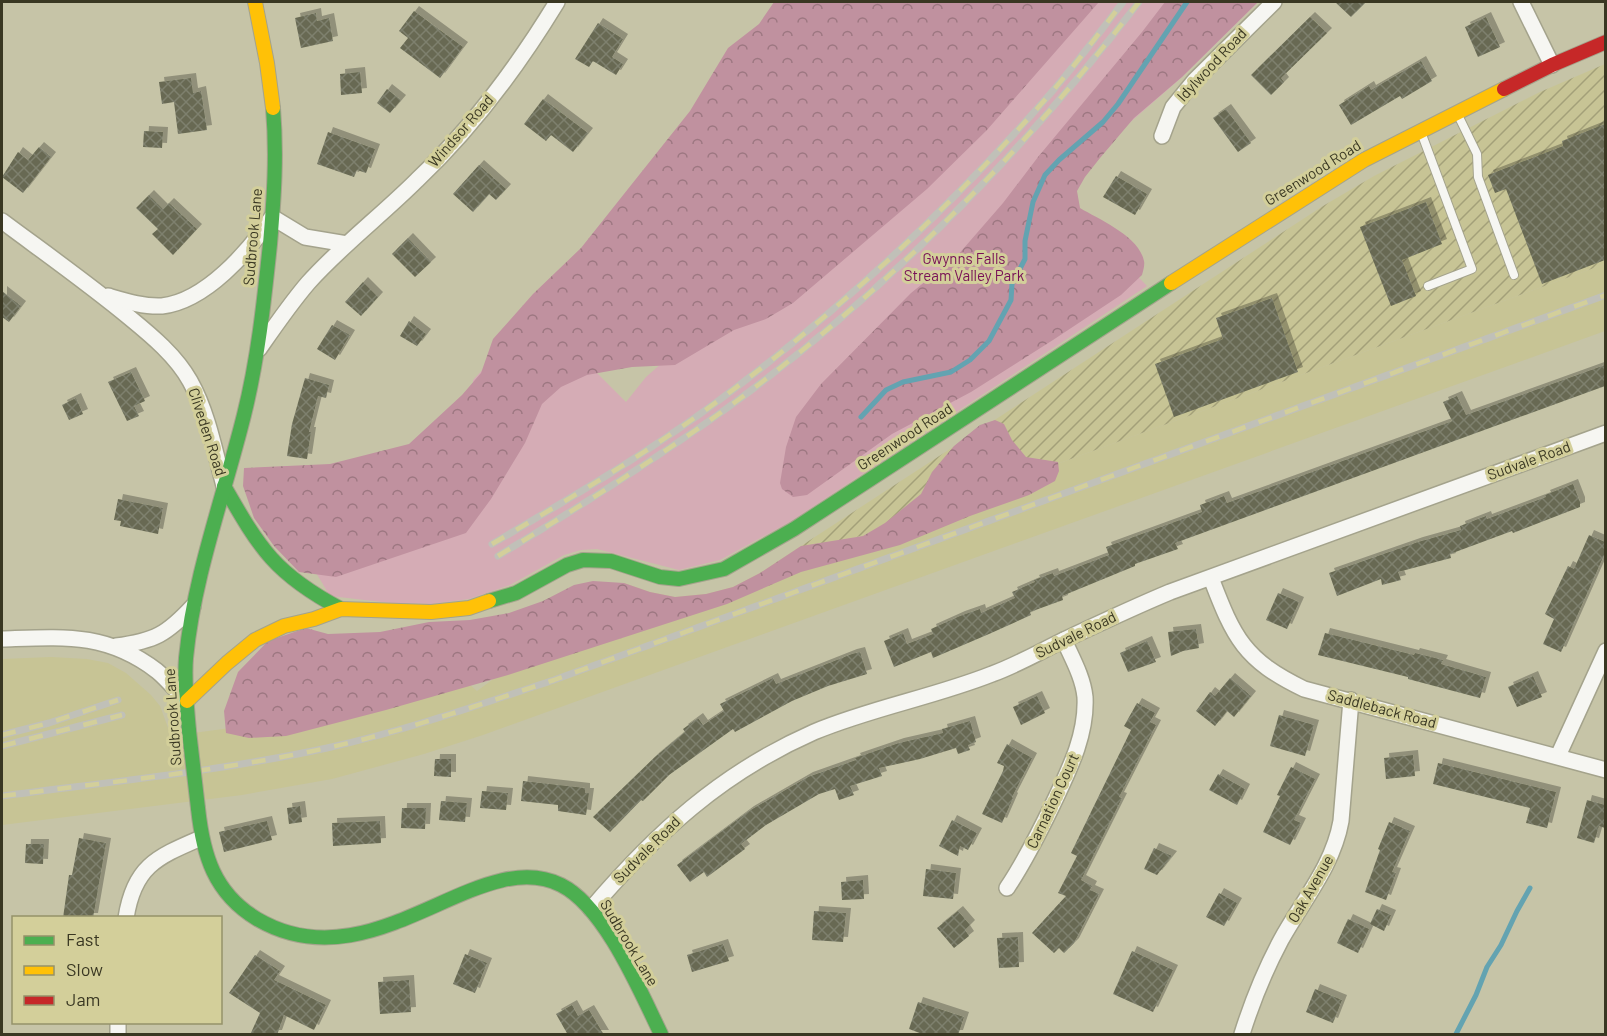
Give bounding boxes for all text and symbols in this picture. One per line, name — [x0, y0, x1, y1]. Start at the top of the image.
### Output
street label: Idylwood Road — [1173, 24, 1250, 105]
street label: Windsor Road — [424, 90, 497, 170]
street label: Greenwood Road — [1261, 135, 1364, 209]
street label: Sudbrook Lane — [239, 188, 265, 286]
park label: Gwynns Falls Stream Valley Park — [904, 249, 1025, 284]
street label: Cliveden Road — [185, 385, 231, 478]
street label: Greenwood Road — [854, 399, 955, 474]
street label: Sudvale Road — [1485, 437, 1573, 483]
street label: Sudvale Road — [1032, 607, 1119, 661]
street label: Sudbrook Lane — [160, 668, 184, 766]
street label: Saddleback Road — [1326, 685, 1438, 731]
street label: Carnation Court — [1022, 750, 1082, 851]
street label: Sudvale Road — [609, 812, 683, 886]
street label: Oak Avenue — [1284, 851, 1337, 926]
street label: Sudbrook Lane — [597, 896, 663, 989]
legend — [12, 916, 222, 1024]
text: Fast — [66, 928, 100, 950]
text: Slow — [66, 958, 103, 980]
text: Jam — [66, 988, 100, 1010]

